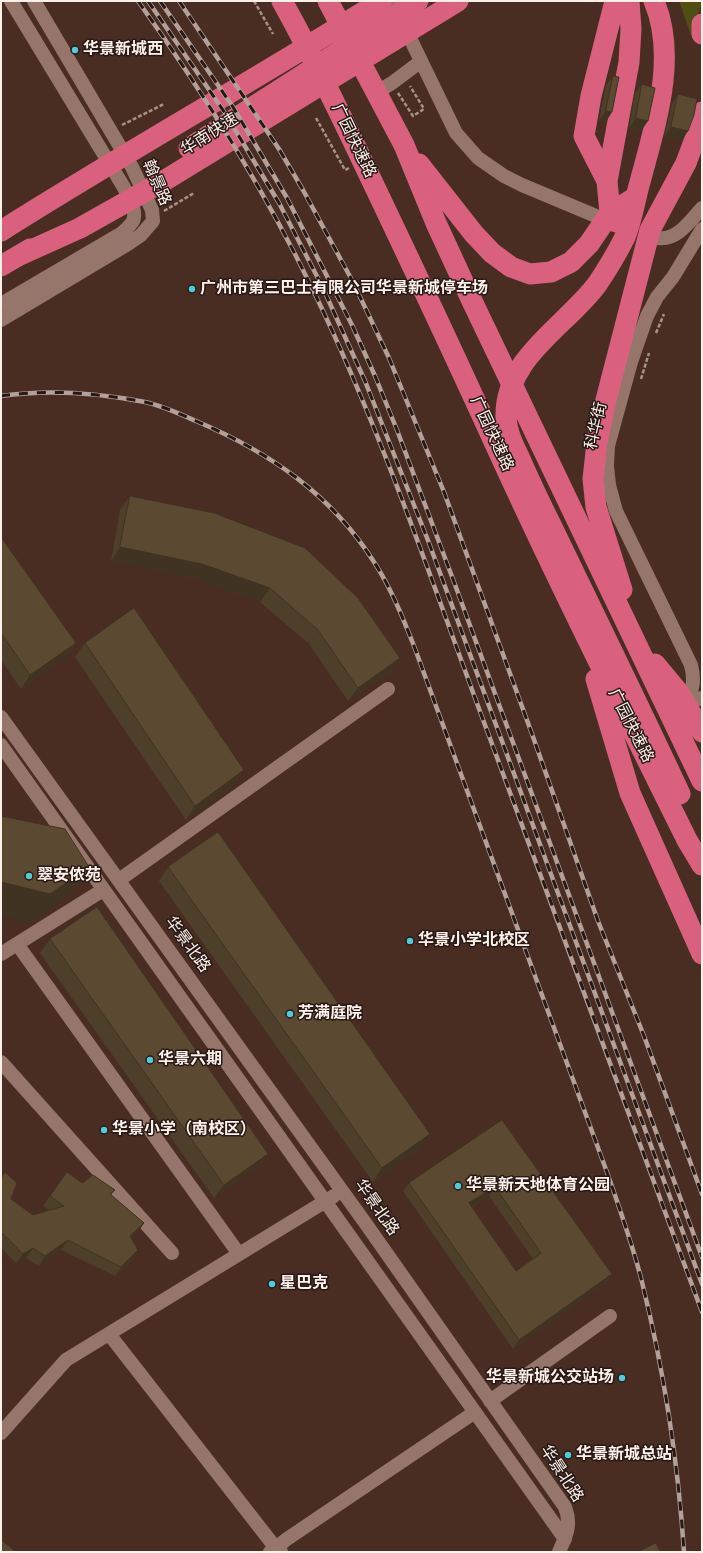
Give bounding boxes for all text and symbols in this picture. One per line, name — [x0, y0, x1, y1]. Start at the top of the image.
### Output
place label: 华景新城西 — [83, 40, 163, 60]
marker: 华景新城西 — [70, 45, 80, 55]
street label: 广园快速路 — [327, 101, 379, 181]
street label: 华南快速 — [178, 110, 242, 160]
street label: 翰景路 — [138, 157, 174, 209]
place label: 广州市第三巴士有限公司华景新城停车场 — [200, 279, 488, 299]
marker: 广州市第三巴士有限公司华景新城停车场 — [187, 284, 197, 294]
street label: 广园快速路 — [465, 394, 517, 474]
street label: 科华街 — [582, 400, 612, 452]
street label: 广园快速路 — [603, 686, 657, 766]
place label: 翠安侬苑 — [37, 866, 101, 886]
marker: 翠安侬苑 — [24, 871, 34, 881]
street label: 华景北路 — [160, 913, 214, 977]
place label: 华景小学北校区 — [418, 931, 530, 951]
marker: 华景小学北校区 — [405, 936, 415, 946]
place label: 芳满庭院 — [298, 1004, 362, 1024]
marker: 芳满庭院 — [285, 1009, 295, 1019]
place label: 华景六期 — [158, 1050, 222, 1070]
marker: 华景六期 — [145, 1055, 155, 1065]
place label: 华景小学（南校区） — [112, 1120, 256, 1140]
marker: 华景小学（南校区） — [99, 1125, 109, 1135]
street label: 华景北路 — [350, 1176, 402, 1240]
place label: 华景新天地体育公园 — [466, 1176, 610, 1196]
marker: 华景新天地体育公园 — [453, 1181, 463, 1191]
place label: 星巴克 — [280, 1274, 328, 1294]
marker: 星巴克 — [267, 1279, 277, 1289]
place label: 华景新城公交站场 — [486, 1368, 614, 1388]
marker: 华景新城公交站场 — [617, 1373, 627, 1383]
street label: 华景北路 — [536, 1442, 586, 1506]
place label: 华景新城总站 — [576, 1445, 672, 1465]
marker: 华景新城总站 — [563, 1450, 573, 1460]

